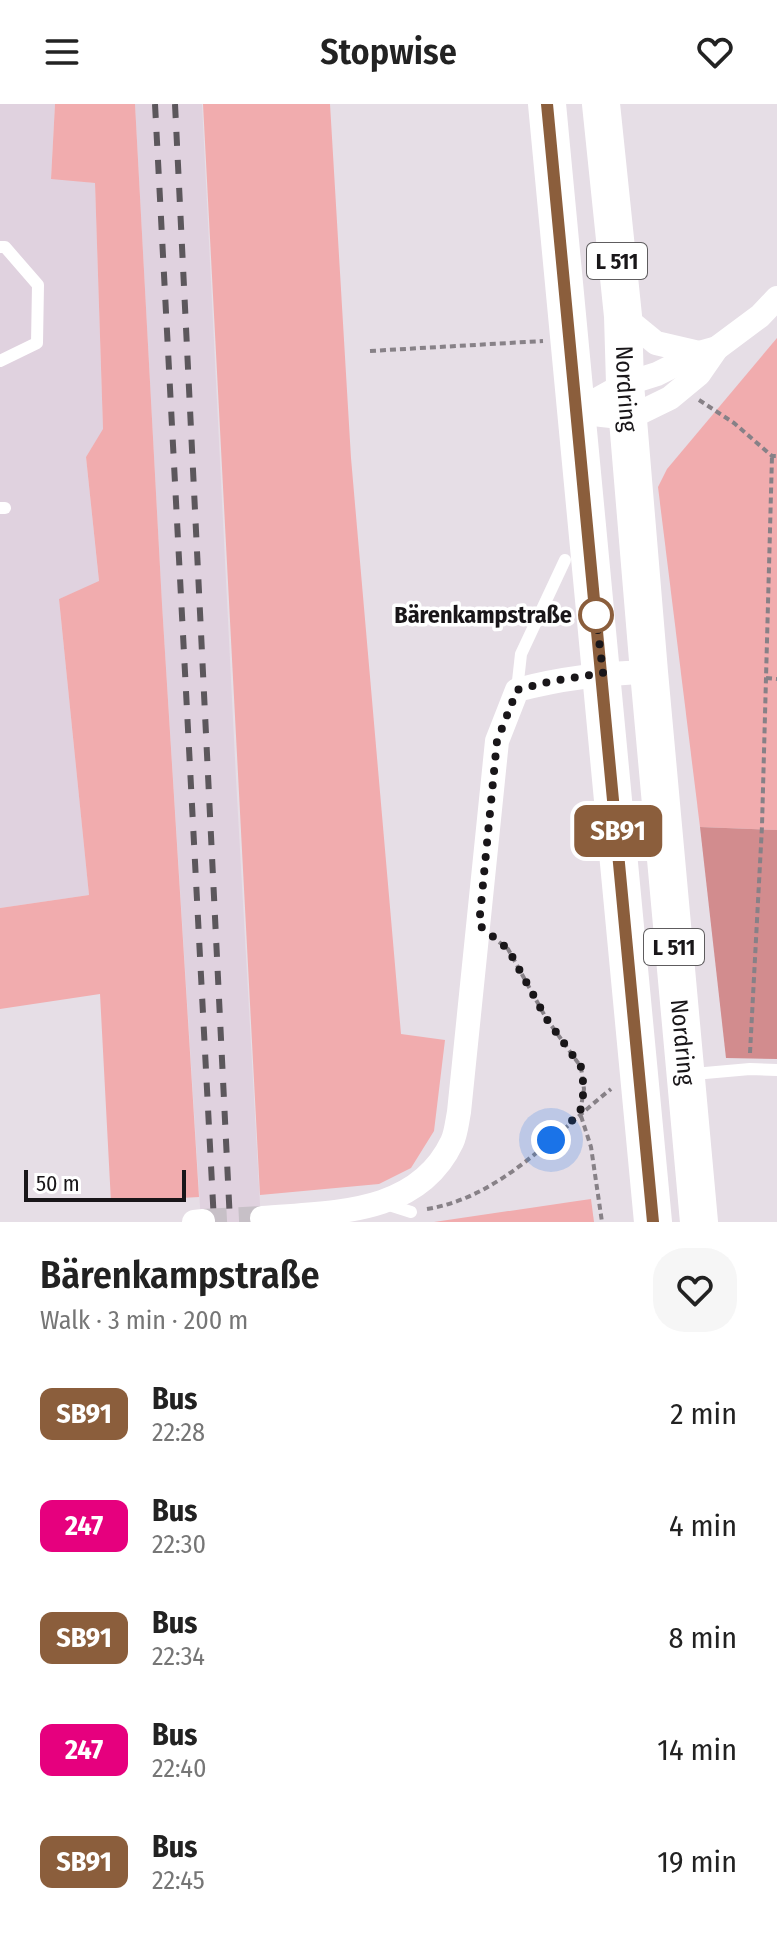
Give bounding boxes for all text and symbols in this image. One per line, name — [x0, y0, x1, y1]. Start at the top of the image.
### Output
icon: menu — [40, 30, 84, 74]
text: Stopwise — [320, 30, 457, 74]
icon: heart — [693, 30, 737, 74]
road number: L 511 — [587, 243, 647, 279]
street label: Nordring — [610, 345, 643, 434]
marker: Bärenkampstraße — [579, 598, 613, 632]
place label: Bärenkampstraße — [394, 601, 572, 629]
line badge: SB91 — [562, 805, 674, 857]
text: SB91 — [590, 814, 646, 847]
road number: L 511 — [644, 929, 704, 965]
street label: Nordring — [665, 998, 701, 1087]
your location — [531, 1120, 571, 1160]
scale bar — [24, 1166, 186, 1202]
text: 50 m — [36, 1170, 80, 1197]
button: heart — [653, 1248, 737, 1332]
text: Bärenkampstraße — [40, 1252, 320, 1298]
text: Walk · 3 min · 200 m — [40, 1305, 248, 1336]
text: Bus — [152, 1381, 197, 1417]
text: 2 min — [670, 1396, 737, 1432]
text: SB91 — [56, 1397, 112, 1430]
text: 22:28 — [152, 1417, 205, 1448]
text: Bus — [152, 1493, 197, 1529]
text: 4 min — [669, 1508, 737, 1544]
text: 247 — [65, 1509, 103, 1542]
text: 22:30 — [152, 1529, 206, 1560]
text: Bus — [152, 1605, 197, 1641]
text: 8 min — [669, 1620, 737, 1656]
text: SB91 — [56, 1621, 112, 1654]
text: 22:34 — [152, 1641, 205, 1672]
text: Bus — [152, 1717, 197, 1753]
text: 14 min — [657, 1732, 737, 1768]
text: 247 — [65, 1733, 103, 1766]
text: 22:40 — [152, 1753, 206, 1784]
text: Bus — [152, 1829, 197, 1865]
text: 19 min — [657, 1844, 737, 1880]
text: SB91 — [56, 1845, 112, 1878]
text: 22:45 — [152, 1865, 205, 1896]

